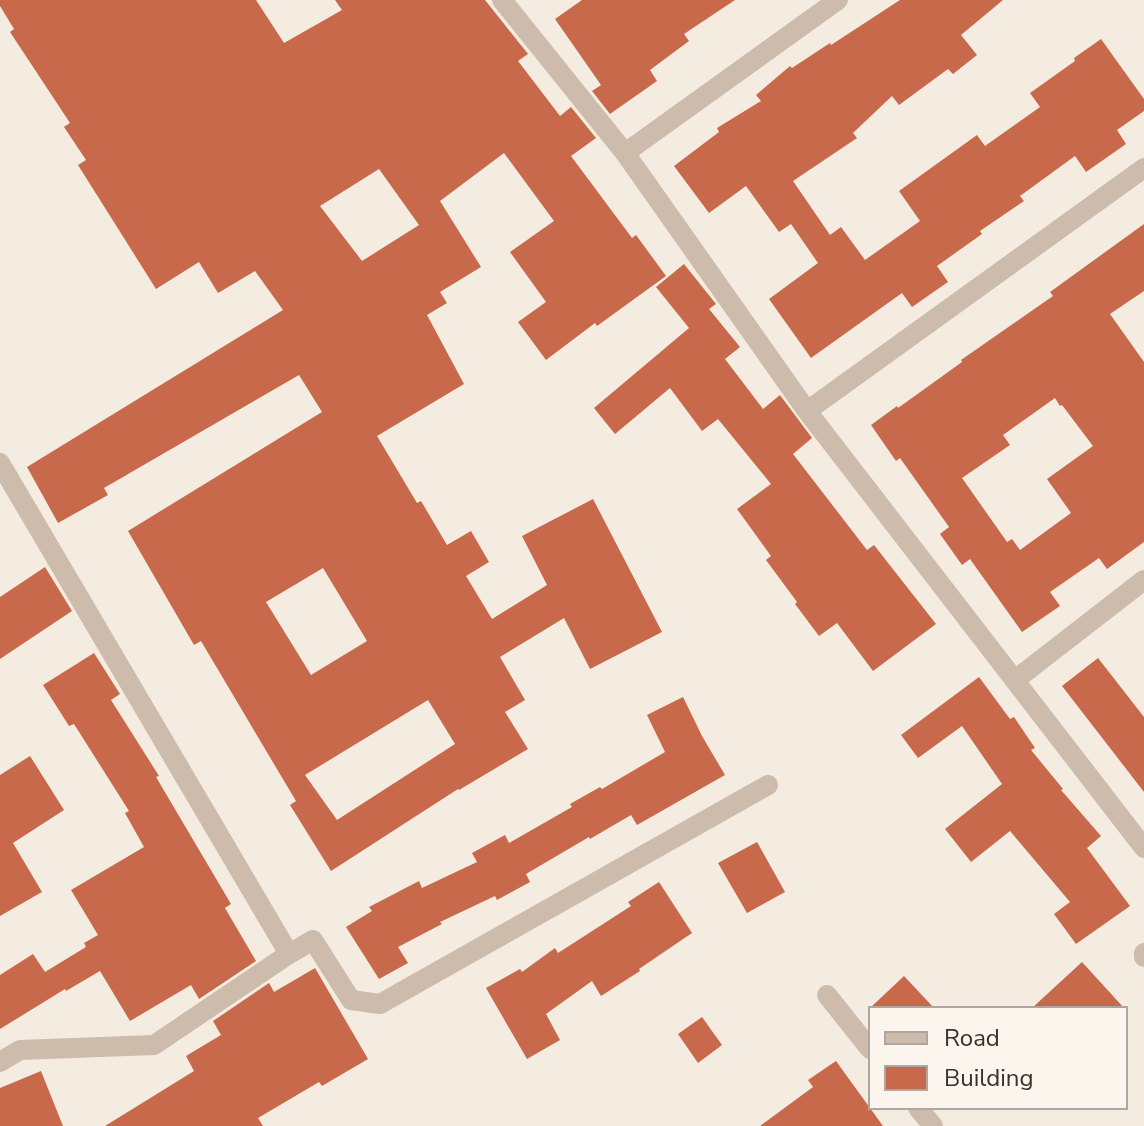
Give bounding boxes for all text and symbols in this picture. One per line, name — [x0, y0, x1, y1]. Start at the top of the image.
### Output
legend — [868, 1006, 1128, 1110]
text: Road — [944, 1022, 1000, 1054]
text: Building — [944, 1062, 1034, 1094]

